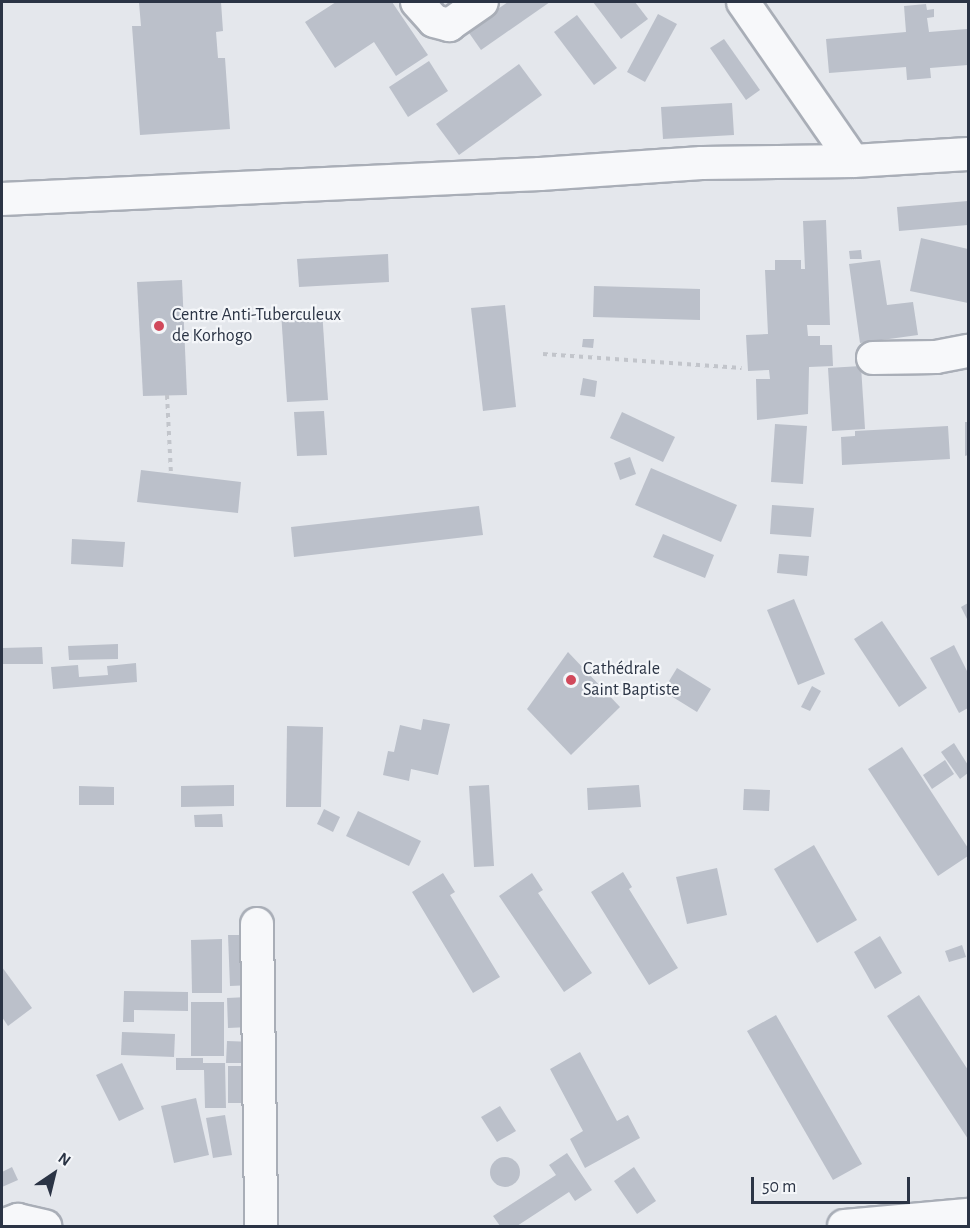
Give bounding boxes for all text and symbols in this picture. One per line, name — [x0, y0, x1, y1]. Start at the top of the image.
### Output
place label: Centre Anti-Tuberculeux de Korhogo — [172, 305, 341, 348]
marker: Centre Anti-Tuberculeux de Korhogo — [150, 317, 168, 335]
place label: Cathédrale Saint Baptiste — [583, 659, 679, 702]
marker: Cathédrale Saint Baptiste — [564, 673, 578, 687]
north arrow — [24, 1144, 84, 1204]
text: N — [55, 1150, 73, 1169]
scale bar — [754, 1165, 913, 1203]
text: 50 m — [762, 1178, 796, 1196]

